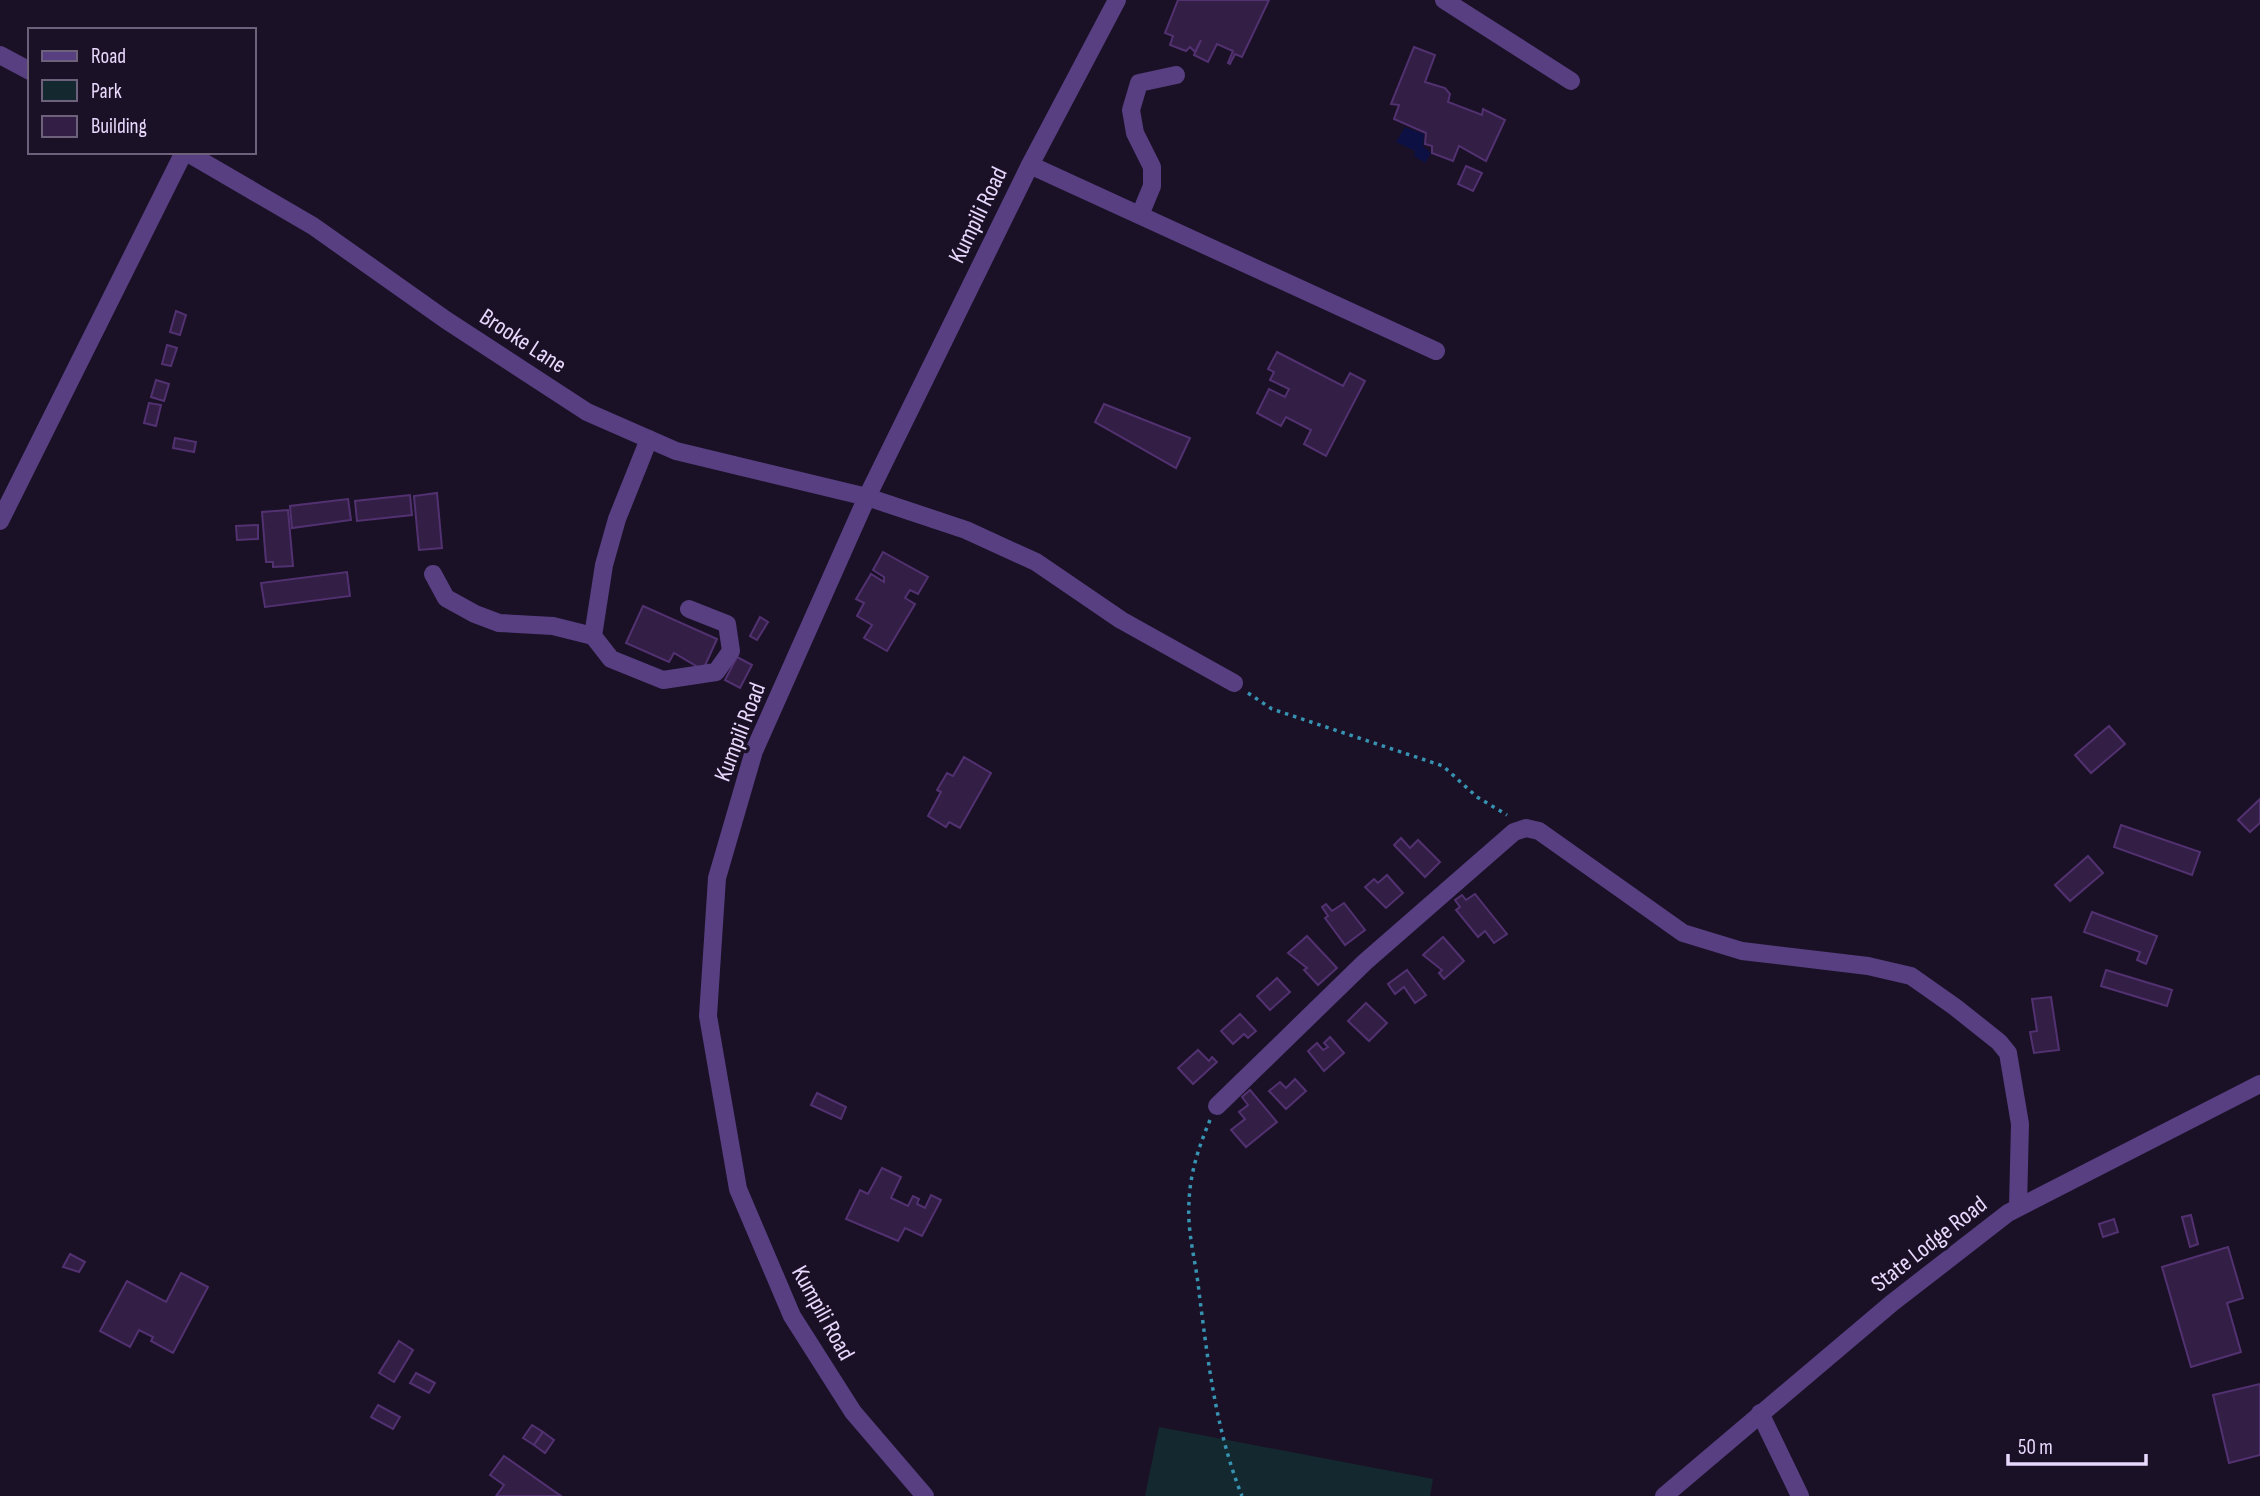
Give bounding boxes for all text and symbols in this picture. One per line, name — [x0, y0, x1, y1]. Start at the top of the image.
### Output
legend — [28, 28, 256, 154]
text: Road — [91, 44, 126, 69]
text: Park — [91, 79, 122, 104]
text: Building — [91, 114, 147, 139]
street label: Kumpili Road — [942, 162, 1014, 268]
street label: Brooke Lane — [474, 302, 572, 380]
street label: Kumpili Road — [708, 678, 772, 786]
street label: State Lodge Road — [1865, 1190, 1993, 1298]
street label: Kumpili Road — [785, 1261, 861, 1365]
scale bar — [2008, 1422, 2146, 1466]
text: 50 m — [2018, 1435, 2053, 1460]

